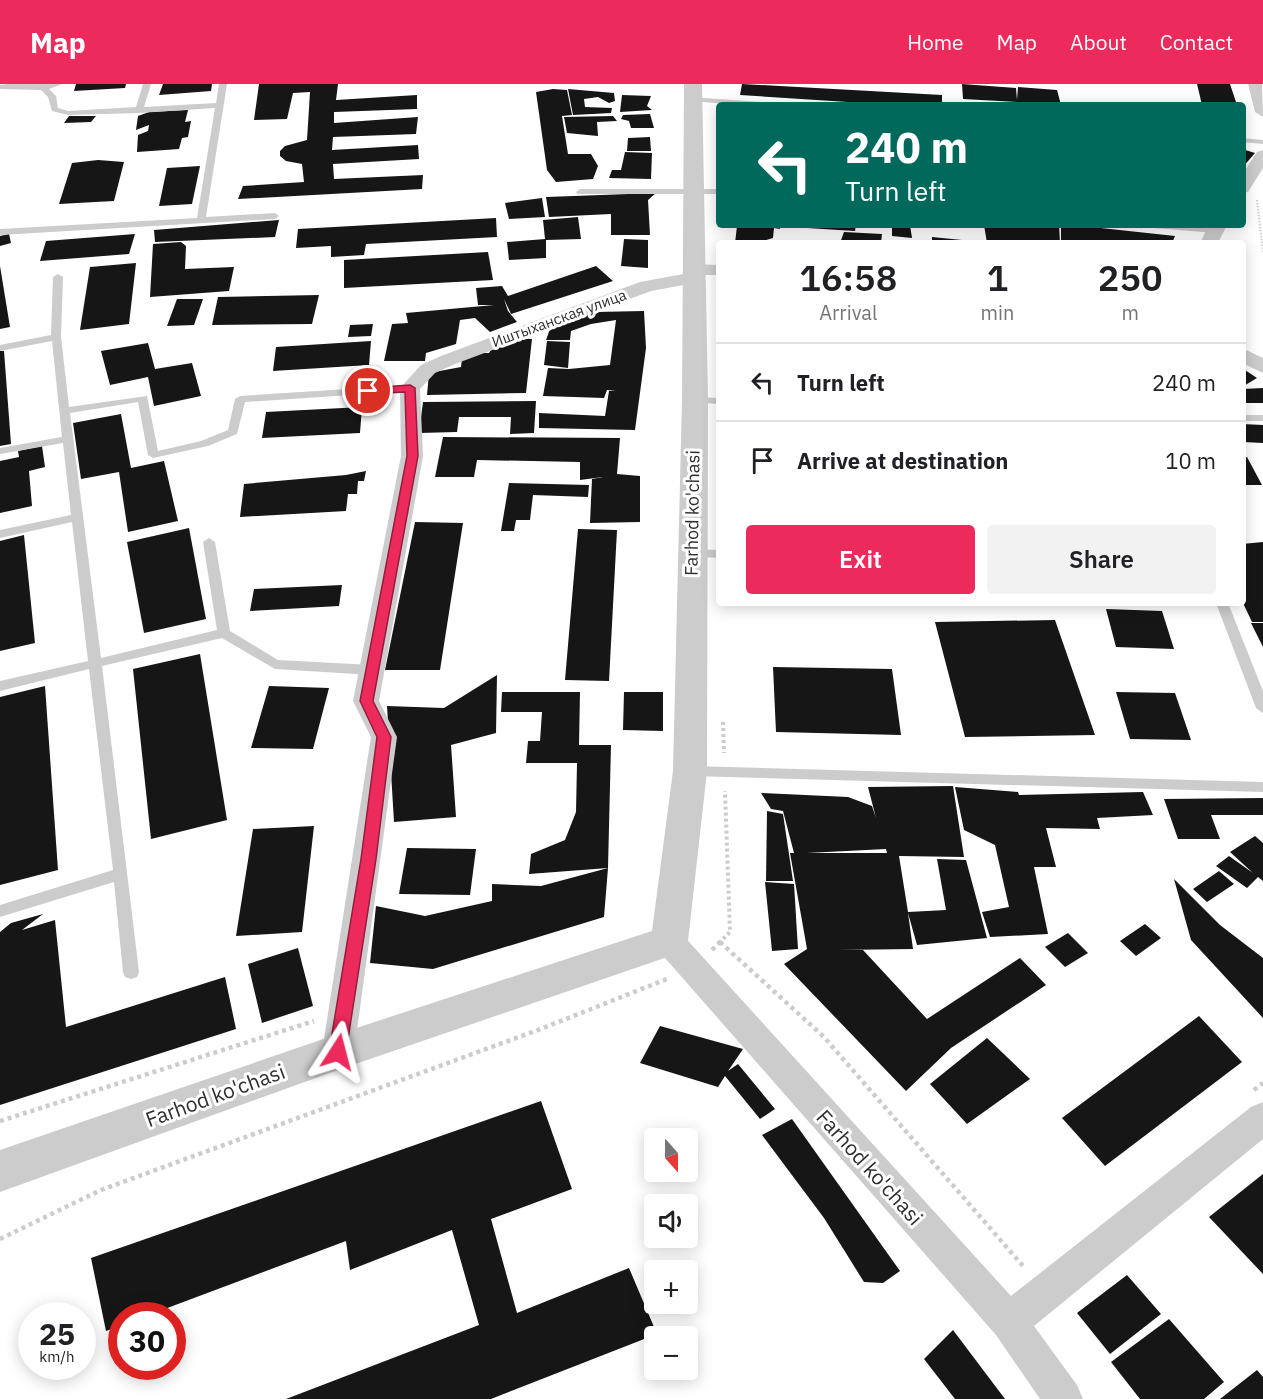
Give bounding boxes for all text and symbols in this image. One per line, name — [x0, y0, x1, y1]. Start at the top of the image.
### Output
text: Map — [30, 24, 86, 61]
text: Home — [907, 28, 964, 56]
text: Map — [997, 28, 1037, 56]
text: About — [1070, 28, 1127, 56]
text: Contact — [1160, 28, 1233, 56]
text: 240 m — [845, 120, 968, 175]
icon: left — [746, 126, 824, 204]
text: Turn left — [845, 173, 946, 208]
text: 16:58 — [799, 254, 897, 301]
text: 1 — [987, 254, 1008, 301]
text: 250 — [1098, 254, 1163, 301]
street label: Иштыханская улица — [489, 285, 629, 351]
text: Arrival — [819, 299, 877, 326]
text: min — [981, 299, 1014, 326]
text: m — [1121, 299, 1139, 326]
pin — [342, 365, 393, 416]
icon: left — [746, 366, 779, 399]
text: Turn left — [797, 368, 885, 397]
text: 240 m — [1152, 368, 1216, 397]
icon: arrive — [351, 374, 384, 407]
icon: arrive — [746, 444, 779, 477]
text: Arrive at destination — [797, 446, 1008, 475]
text: 10 m — [1165, 446, 1216, 475]
street label: Farhod ko'chasi — [679, 450, 705, 576]
button: Exit — [746, 525, 975, 594]
button: Share — [987, 525, 1216, 594]
position arrow — [306, 1020, 370, 1084]
street label: Farhod ko'chasi — [141, 1057, 289, 1133]
street label: Farhod ko'chasi — [811, 1103, 929, 1231]
north arrow — [644, 1128, 698, 1182]
map controls — [644, 1128, 698, 1380]
button: sound — [644, 1194, 698, 1248]
button: + — [644, 1260, 698, 1314]
speed limit sign: 30 — [108, 1302, 186, 1380]
text: 25 — [39, 1314, 75, 1353]
button: − — [644, 1326, 698, 1380]
text: km/h — [39, 1347, 75, 1366]

